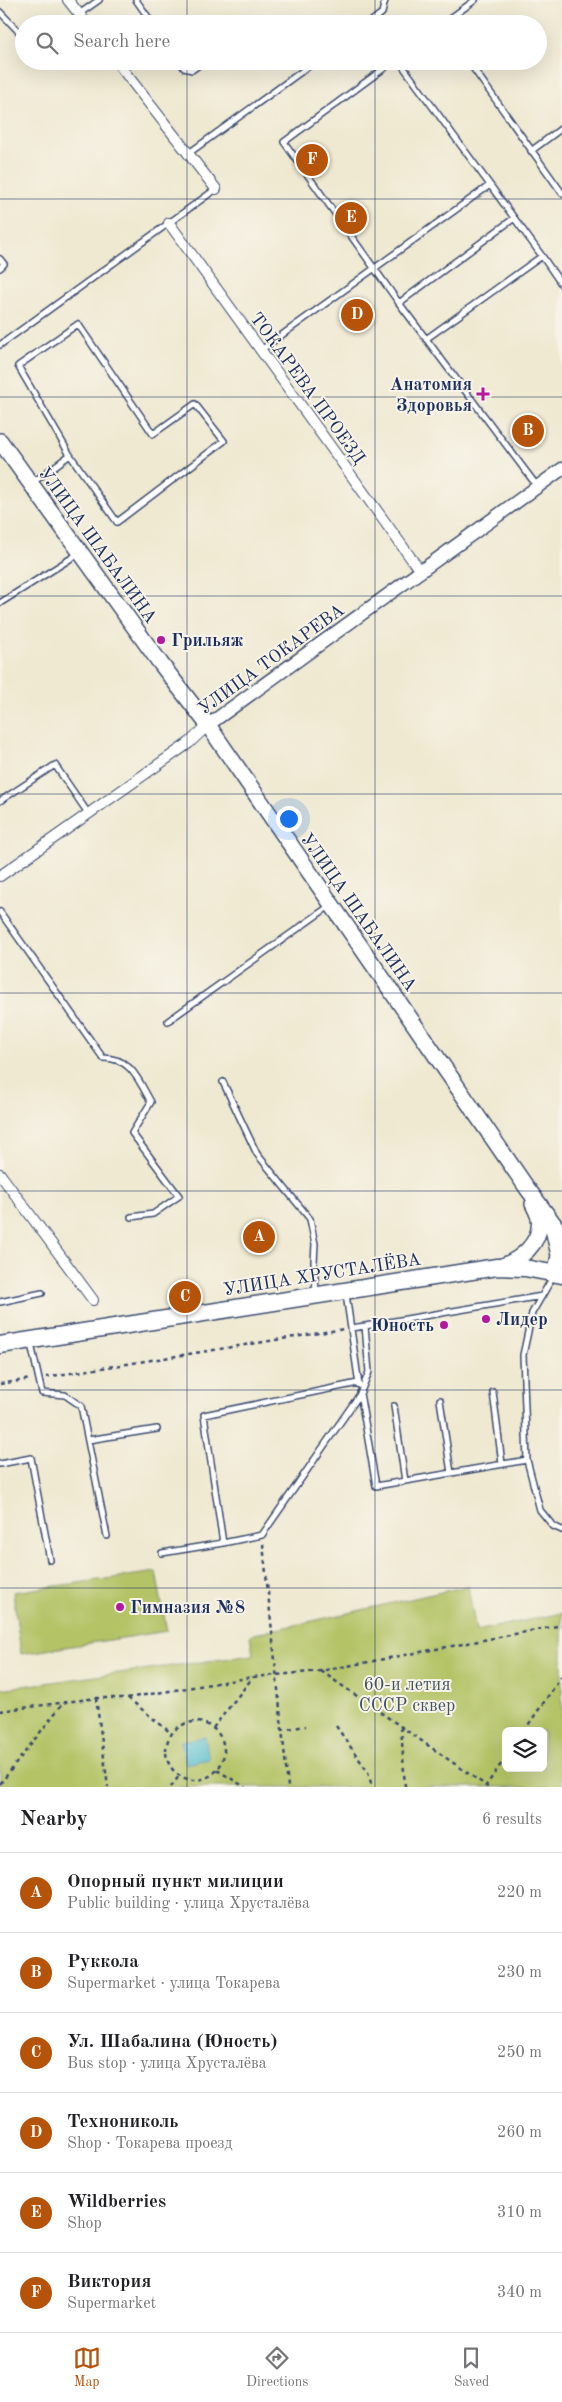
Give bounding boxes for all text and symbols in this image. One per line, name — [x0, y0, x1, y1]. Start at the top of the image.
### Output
search box — [15, 15, 547, 70]
icon: search — [33, 29, 61, 57]
text: Search here — [73, 33, 170, 52]
pin: F — [296, 141, 328, 179]
pin: E — [335, 199, 367, 237]
pin: D — [341, 296, 373, 334]
street label: ТОКАРЕВА ПРОЕЗД — [246, 309, 368, 468]
place label: Анатомия Здоровья — [390, 376, 472, 415]
marker: Анатомия Здоровья — [476, 387, 490, 401]
pin: B — [512, 412, 544, 450]
street label: УЛИЦА ШАБАЛИНА — [35, 464, 160, 627]
street label: УЛИЦА ТОКАРЕВА — [195, 601, 348, 719]
place label: Грильяж — [171, 632, 244, 650]
marker: Грильяж — [155, 634, 167, 646]
your location — [276, 806, 302, 832]
street label: УЛИЦА ШАБАЛИНА — [297, 830, 420, 995]
pin: A — [243, 1218, 275, 1256]
street label: УЛИЦА ХРУСТАЛЁВА — [222, 1247, 422, 1300]
pin: C — [169, 1278, 201, 1316]
place label: Лидер — [496, 1311, 548, 1329]
marker: Лидер — [480, 1313, 492, 1325]
place label: Юность — [370, 1317, 434, 1335]
marker: Юность — [438, 1319, 450, 1331]
place label: Гимназия №8 — [130, 1599, 245, 1617]
marker: Гимназия №8 — [114, 1601, 126, 1613]
park label: 60-и летия СССР сквер — [359, 1676, 455, 1715]
map controls — [502, 1727, 547, 1772]
button: layers — [502, 1727, 547, 1772]
text: Nearby — [20, 1809, 88, 1830]
text: 6 results — [482, 1812, 542, 1828]
text: Опорный пункт милиции — [67, 1873, 284, 1892]
text: A — [30, 1885, 42, 1901]
text: 220 m — [497, 1885, 542, 1901]
text: Public building · улица Хрусталёва — [67, 1896, 310, 1912]
text: Руккола — [67, 1953, 139, 1972]
text: B — [30, 1965, 42, 1981]
text: 230 m — [497, 1965, 542, 1981]
text: Supermarket · улица Токарева — [67, 1976, 280, 1992]
text: Ул. Шабалина (Юность) — [67, 2033, 278, 2052]
text: C — [31, 2045, 41, 2061]
text: 250 m — [497, 2045, 542, 2061]
text: Bus stop · улица Хрусталёва — [67, 2056, 267, 2072]
text: Технониколь — [67, 2113, 179, 2132]
text: D — [30, 2125, 42, 2141]
text: 260 m — [497, 2125, 542, 2141]
text: Shop · Токарева проезд — [67, 2136, 232, 2152]
text: Wildberries — [67, 2193, 166, 2212]
text: E — [30, 2205, 42, 2221]
text: 310 m — [497, 2205, 542, 2221]
text: Shop — [67, 2216, 102, 2232]
text: Виктория — [67, 2273, 151, 2292]
text: F — [31, 2285, 41, 2301]
text: 340 m — [497, 2285, 542, 2301]
text: Supermarket — [67, 2296, 156, 2312]
tab: Map — [73, 2344, 101, 2391]
tab: Directions — [246, 2344, 308, 2391]
tab: Saved — [454, 2344, 489, 2391]

